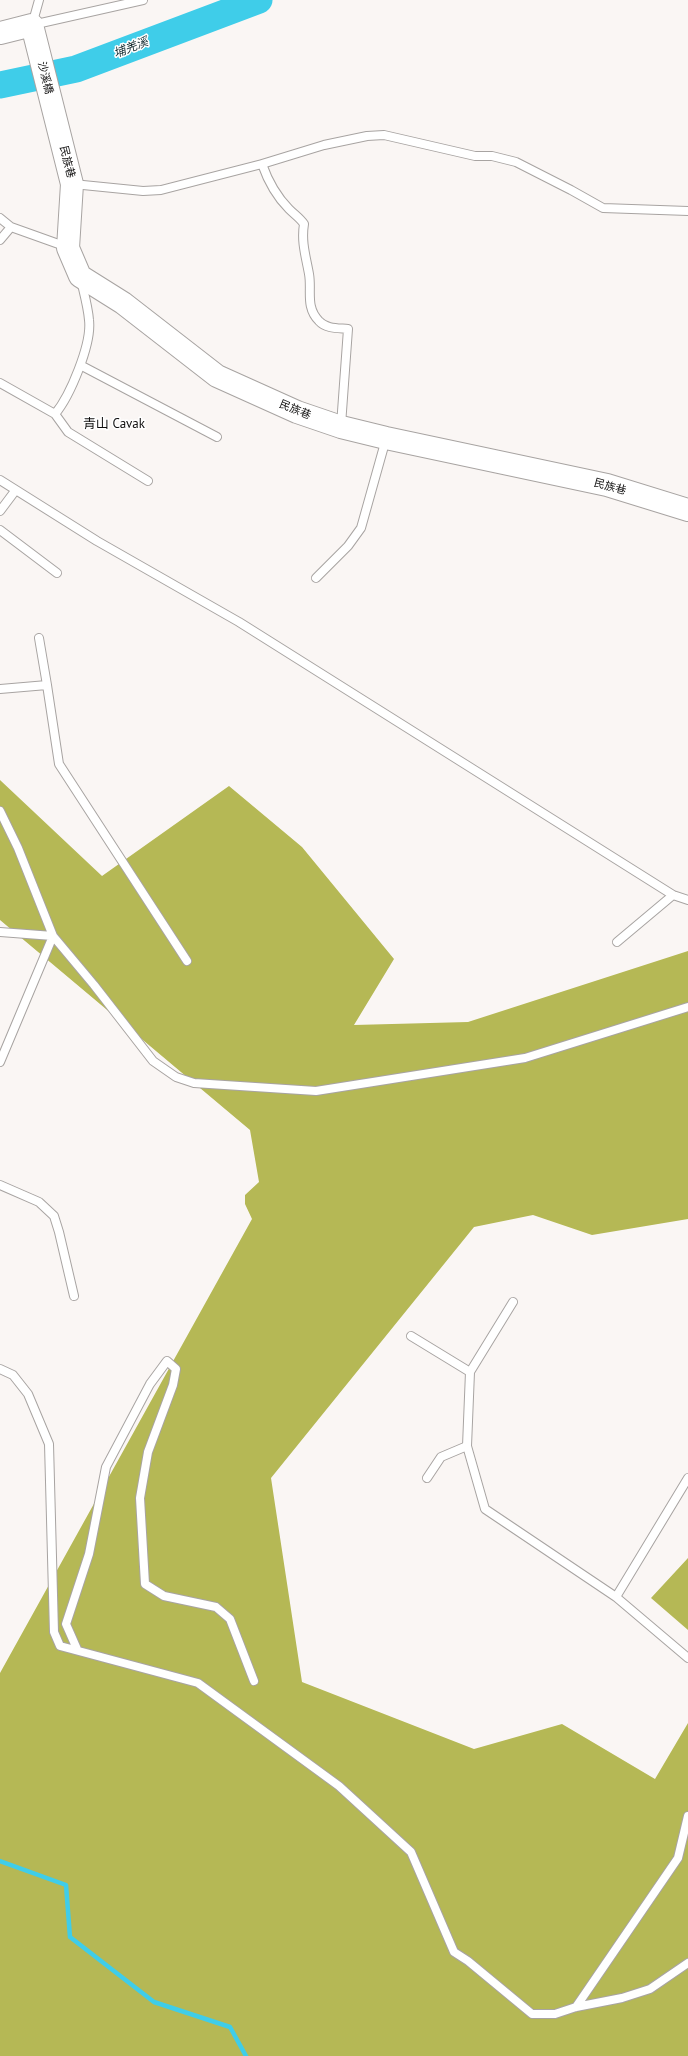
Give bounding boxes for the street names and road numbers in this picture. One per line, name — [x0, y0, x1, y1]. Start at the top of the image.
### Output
street label: 沙溪橋 — [35, 60, 55, 96]
street label: 民族巷 — [57, 144, 77, 180]
street label: 民族巷 — [277, 398, 313, 422]
street label: 民族巷 — [592, 476, 628, 498]

